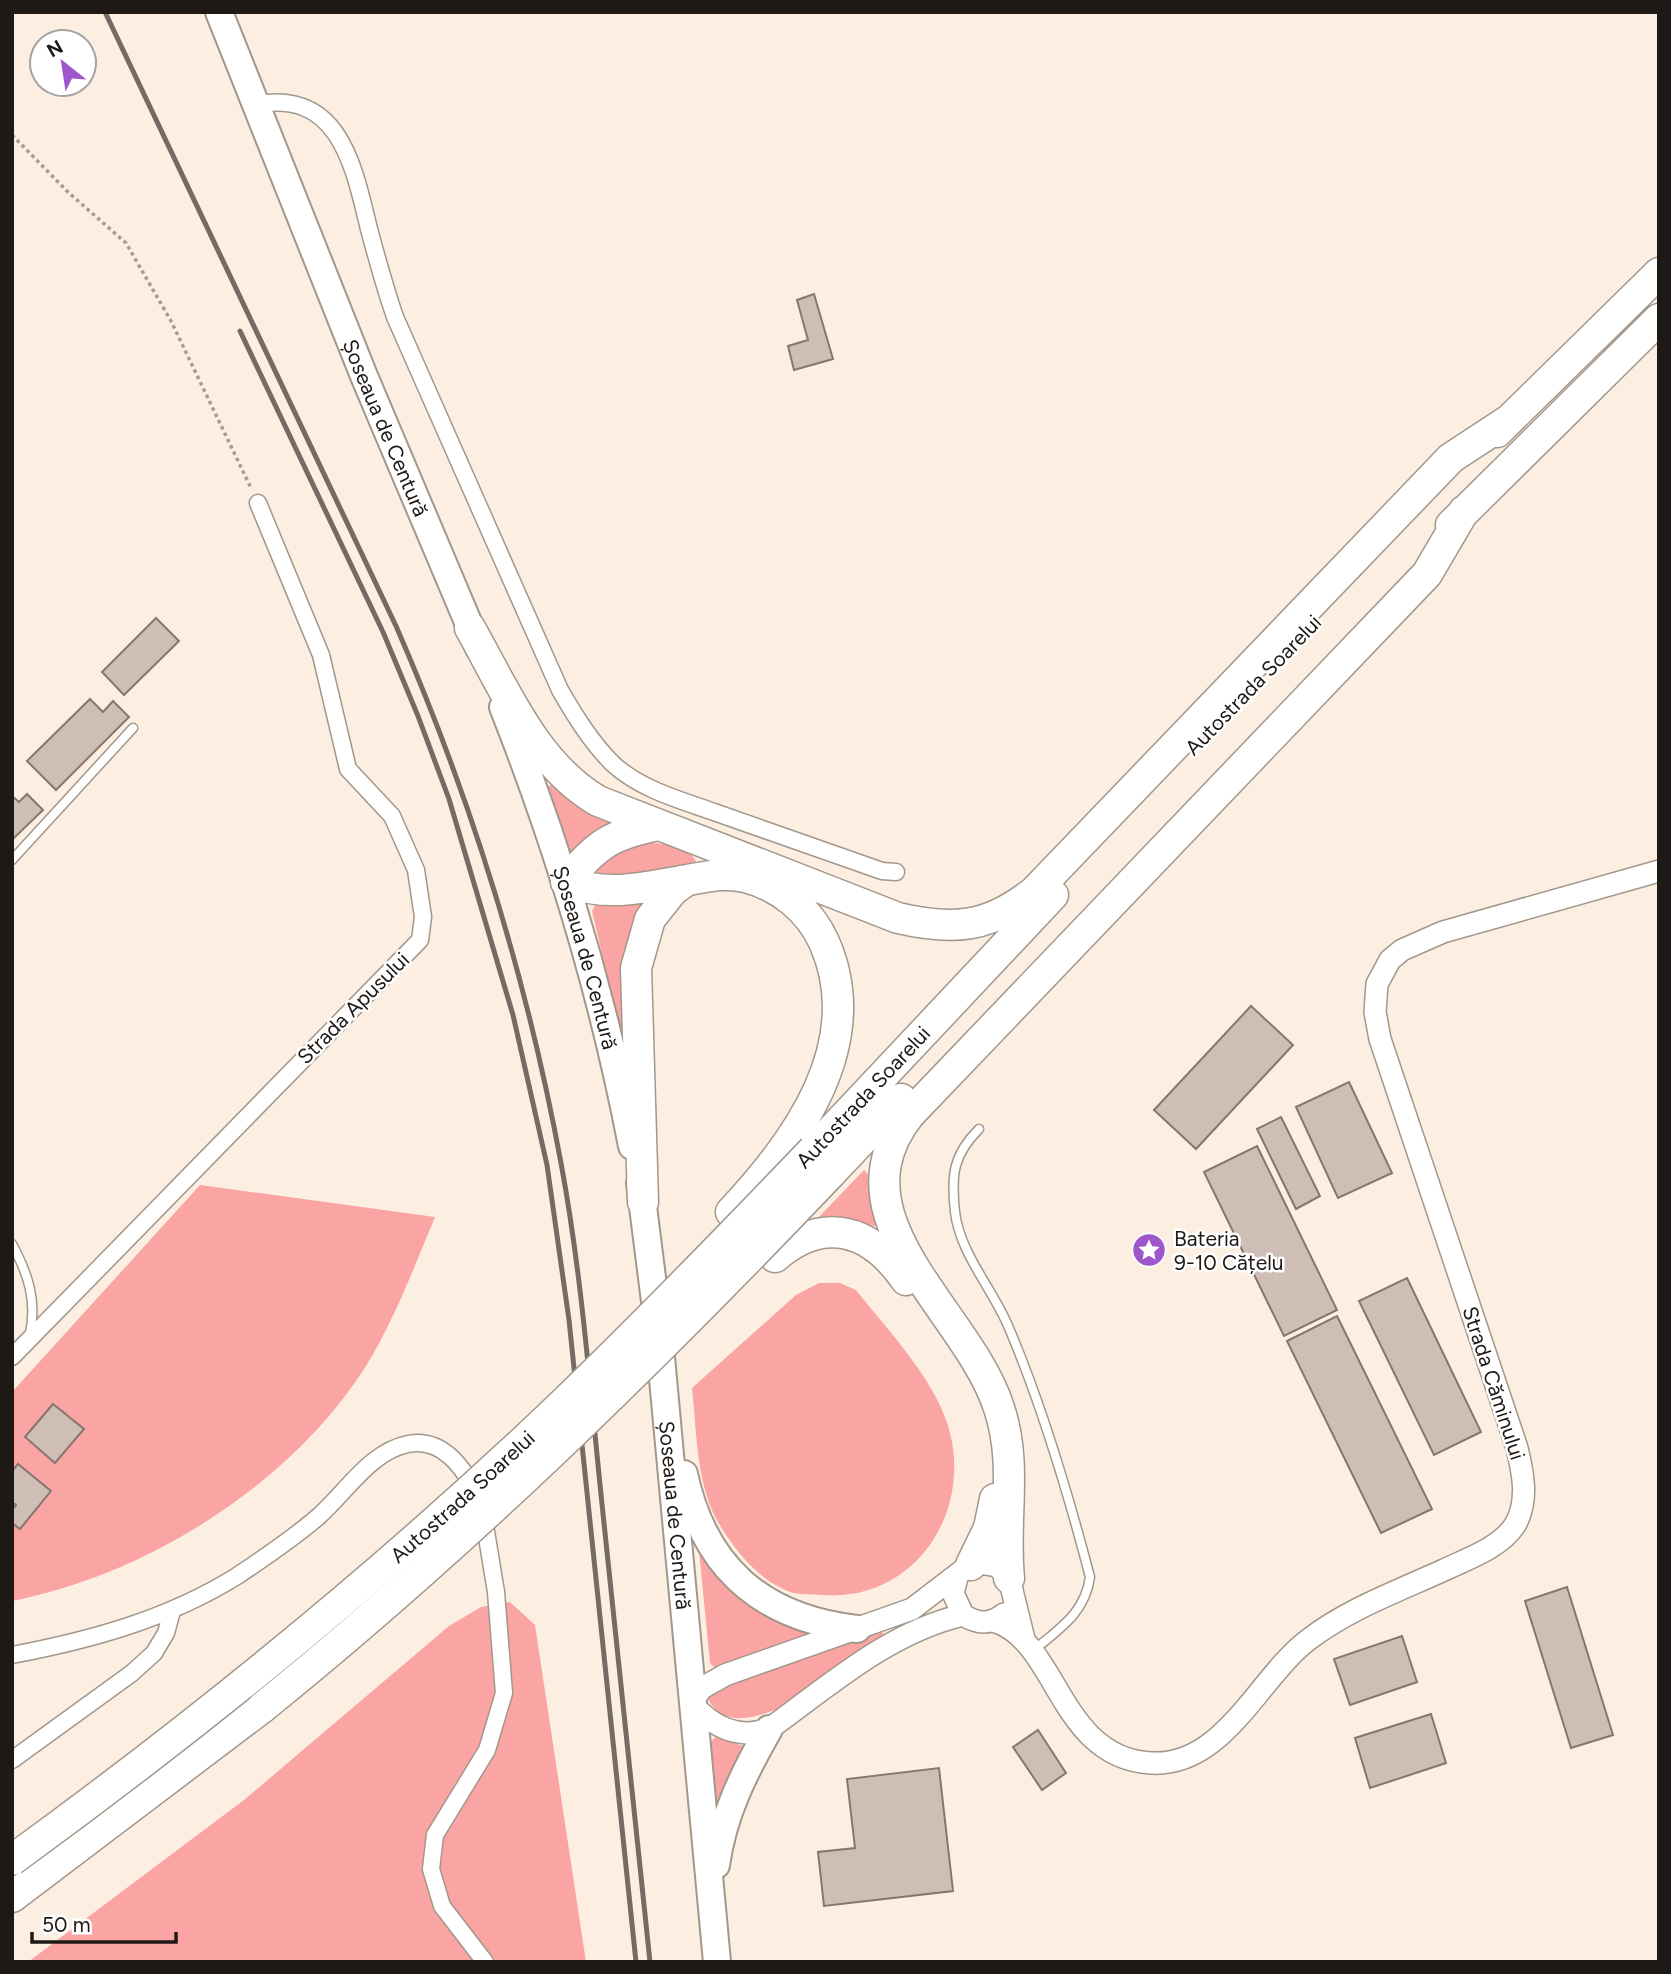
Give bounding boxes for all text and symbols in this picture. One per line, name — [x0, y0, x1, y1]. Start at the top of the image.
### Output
north arrow — [28, 28, 98, 98]
text: N — [43, 35, 67, 62]
street label: Șoseaua de Centură — [338, 336, 434, 520]
street label: Autostrada Soarelui — [1180, 610, 1326, 760]
street label: Șoseaua de Centură — [548, 863, 623, 1052]
street label: Strada Apusului — [292, 947, 414, 1069]
street label: Autostrada Soarelui — [791, 1021, 935, 1173]
place label: Bateria 9-10 Cățelu — [1174, 1226, 1283, 1275]
place icon: Bateria 9-10 Cățelu — [1130, 1231, 1168, 1269]
street label: Strada Căminului — [1457, 1303, 1531, 1463]
street label: Șoseaua de Centură — [654, 1420, 697, 1611]
street label: Autostrada Soarelui — [385, 1425, 539, 1568]
scale bar — [32, 1900, 175, 1944]
text: 50 m — [42, 1912, 91, 1937]

